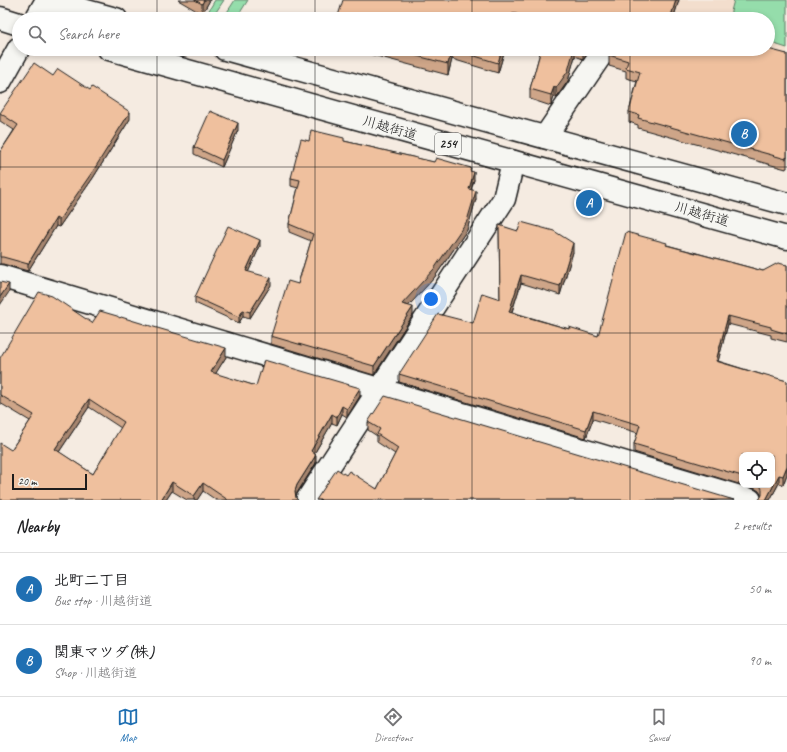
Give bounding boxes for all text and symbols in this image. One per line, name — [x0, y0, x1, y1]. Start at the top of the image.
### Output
search box — [12, 12, 775, 56]
icon: search — [26, 23, 48, 45]
text: Search here — [58, 25, 119, 44]
street label: 川越街道 — [361, 112, 419, 144]
pin: B — [731, 119, 757, 149]
road number: 254 — [435, 133, 461, 155]
pin: A — [576, 188, 602, 218]
street label: 川越街道 — [673, 198, 731, 230]
your location — [421, 289, 441, 309]
map controls — [739, 452, 775, 488]
button: locate — [739, 452, 775, 488]
scale bar — [12, 472, 87, 491]
text: 20 m — [18, 474, 37, 488]
text: Nearby — [16, 516, 59, 537]
text: 2 results — [733, 518, 771, 534]
text: 北町二丁目 — [54, 571, 129, 590]
text: A — [26, 581, 32, 597]
text: 50 m — [749, 581, 771, 597]
text: Bus stop · 川越街道 — [54, 593, 152, 609]
text: 関東マツダ(株) — [54, 643, 154, 662]
text: B — [26, 653, 32, 669]
text: 90 m — [749, 653, 771, 669]
text: Shop · 川越街道 — [54, 665, 137, 681]
tab: Map — [117, 706, 139, 744]
tab: Directions — [374, 706, 413, 744]
tab: Saved — [648, 706, 670, 744]

